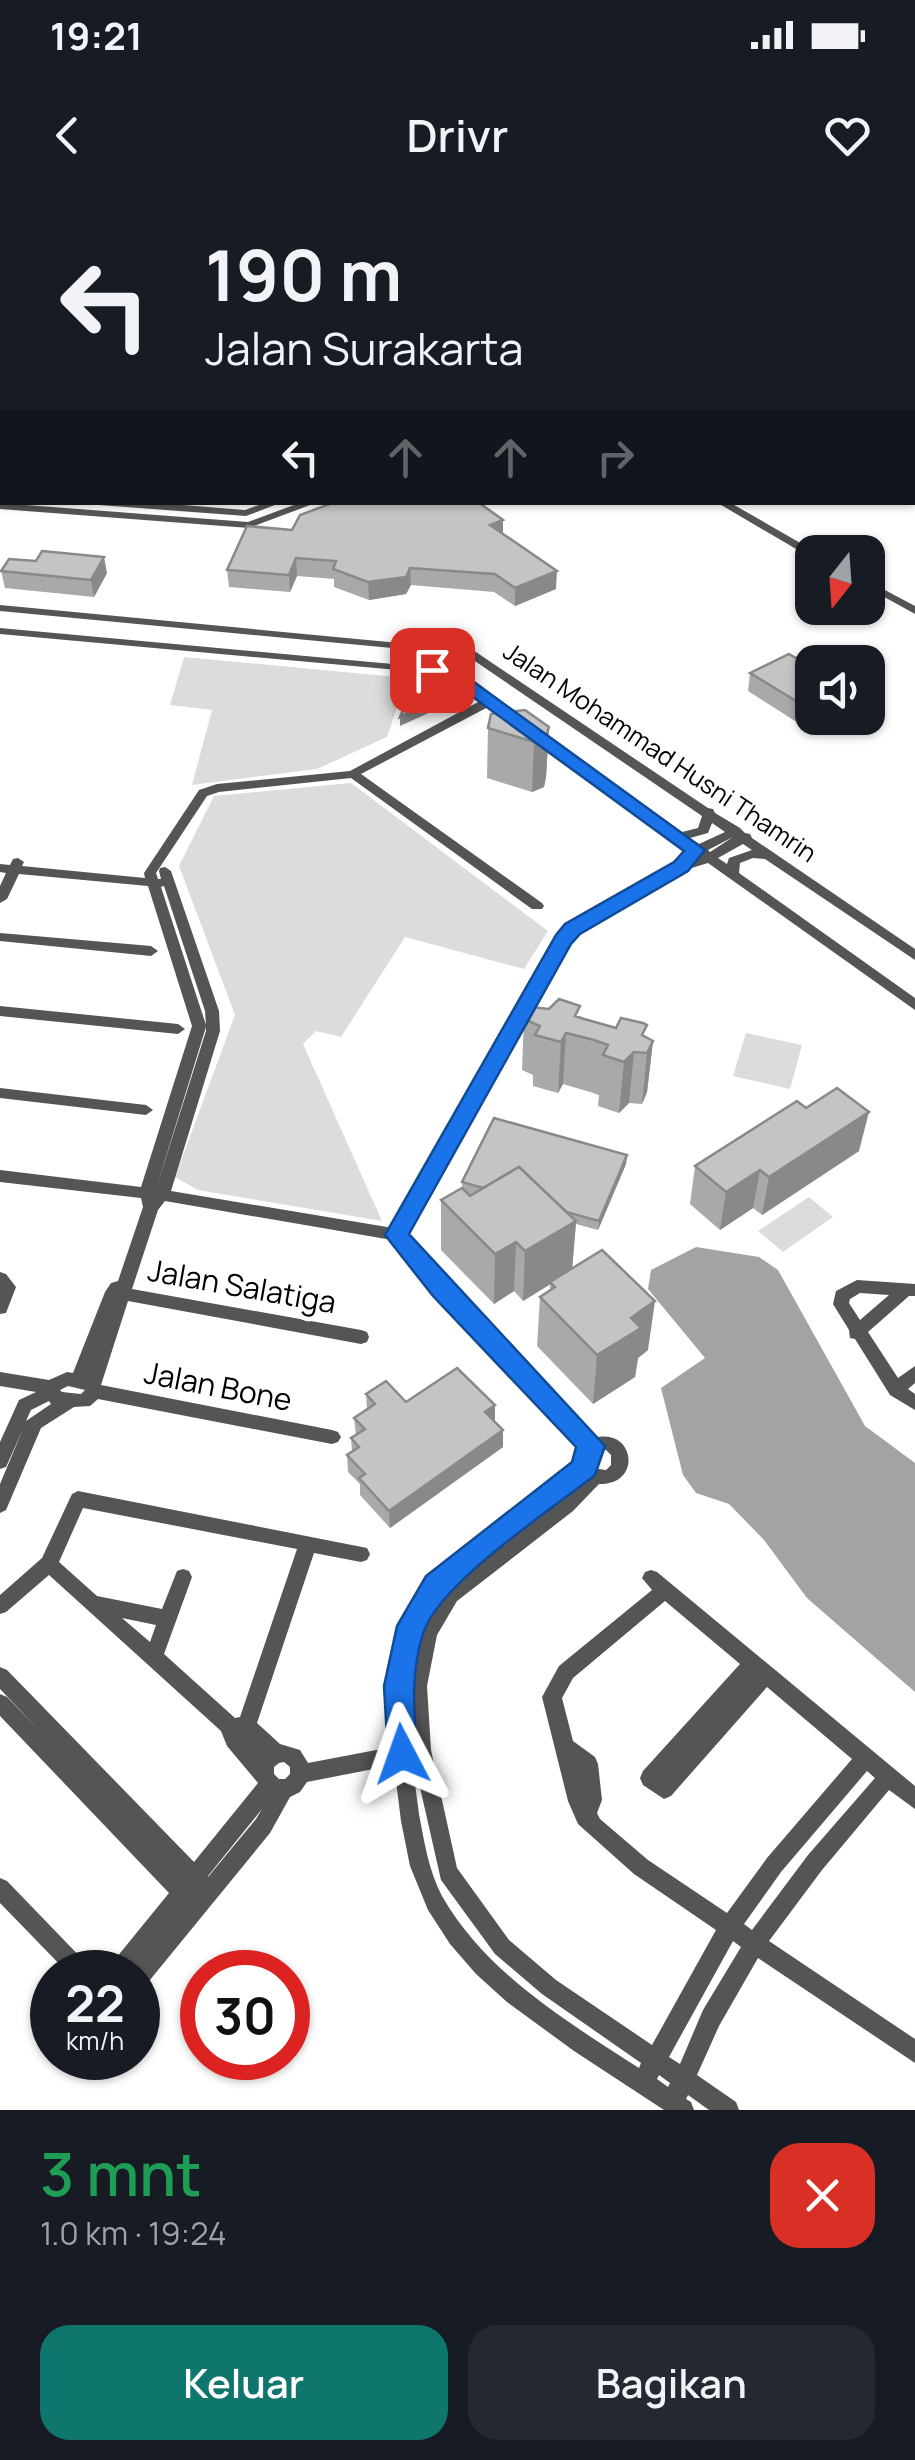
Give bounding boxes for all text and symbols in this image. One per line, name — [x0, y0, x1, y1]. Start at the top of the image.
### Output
text: 19:21 — [50, 9, 143, 61]
text: Drivr — [407, 104, 508, 166]
icon: back — [40, 108, 95, 163]
icon: heart — [820, 108, 875, 163]
text: 190 m — [205, 226, 402, 322]
icon: left — [40, 240, 170, 370]
text: Jalan Surakarta — [205, 317, 523, 379]
icon: left — [273, 430, 328, 485]
icon: ahead — [378, 430, 433, 485]
icon: ahead — [483, 430, 538, 485]
icon: right — [588, 430, 643, 485]
north arrow — [795, 535, 885, 625]
map controls — [795, 535, 885, 735]
pin — [390, 628, 475, 713]
street label: Jalan Mohammad Husni Thamrin — [497, 633, 824, 870]
icon: arrive — [405, 643, 460, 698]
button: sound — [795, 645, 885, 735]
street label: Jalan Salatiga — [145, 1249, 340, 1322]
street label: Jalan Bone — [141, 1351, 296, 1420]
position arrow — [350, 1702, 454, 1806]
speed limit sign: 30 — [180, 1950, 310, 2080]
text: 22 — [65, 1969, 125, 2037]
text: km/h — [66, 2023, 124, 2058]
text: 3 mnt — [40, 2132, 202, 2214]
button: close — [770, 2143, 875, 2248]
text: 1.0 km · 19:24 — [40, 2211, 227, 2255]
button: Keluar — [40, 2325, 448, 2440]
button: Bagikan — [468, 2325, 875, 2440]

